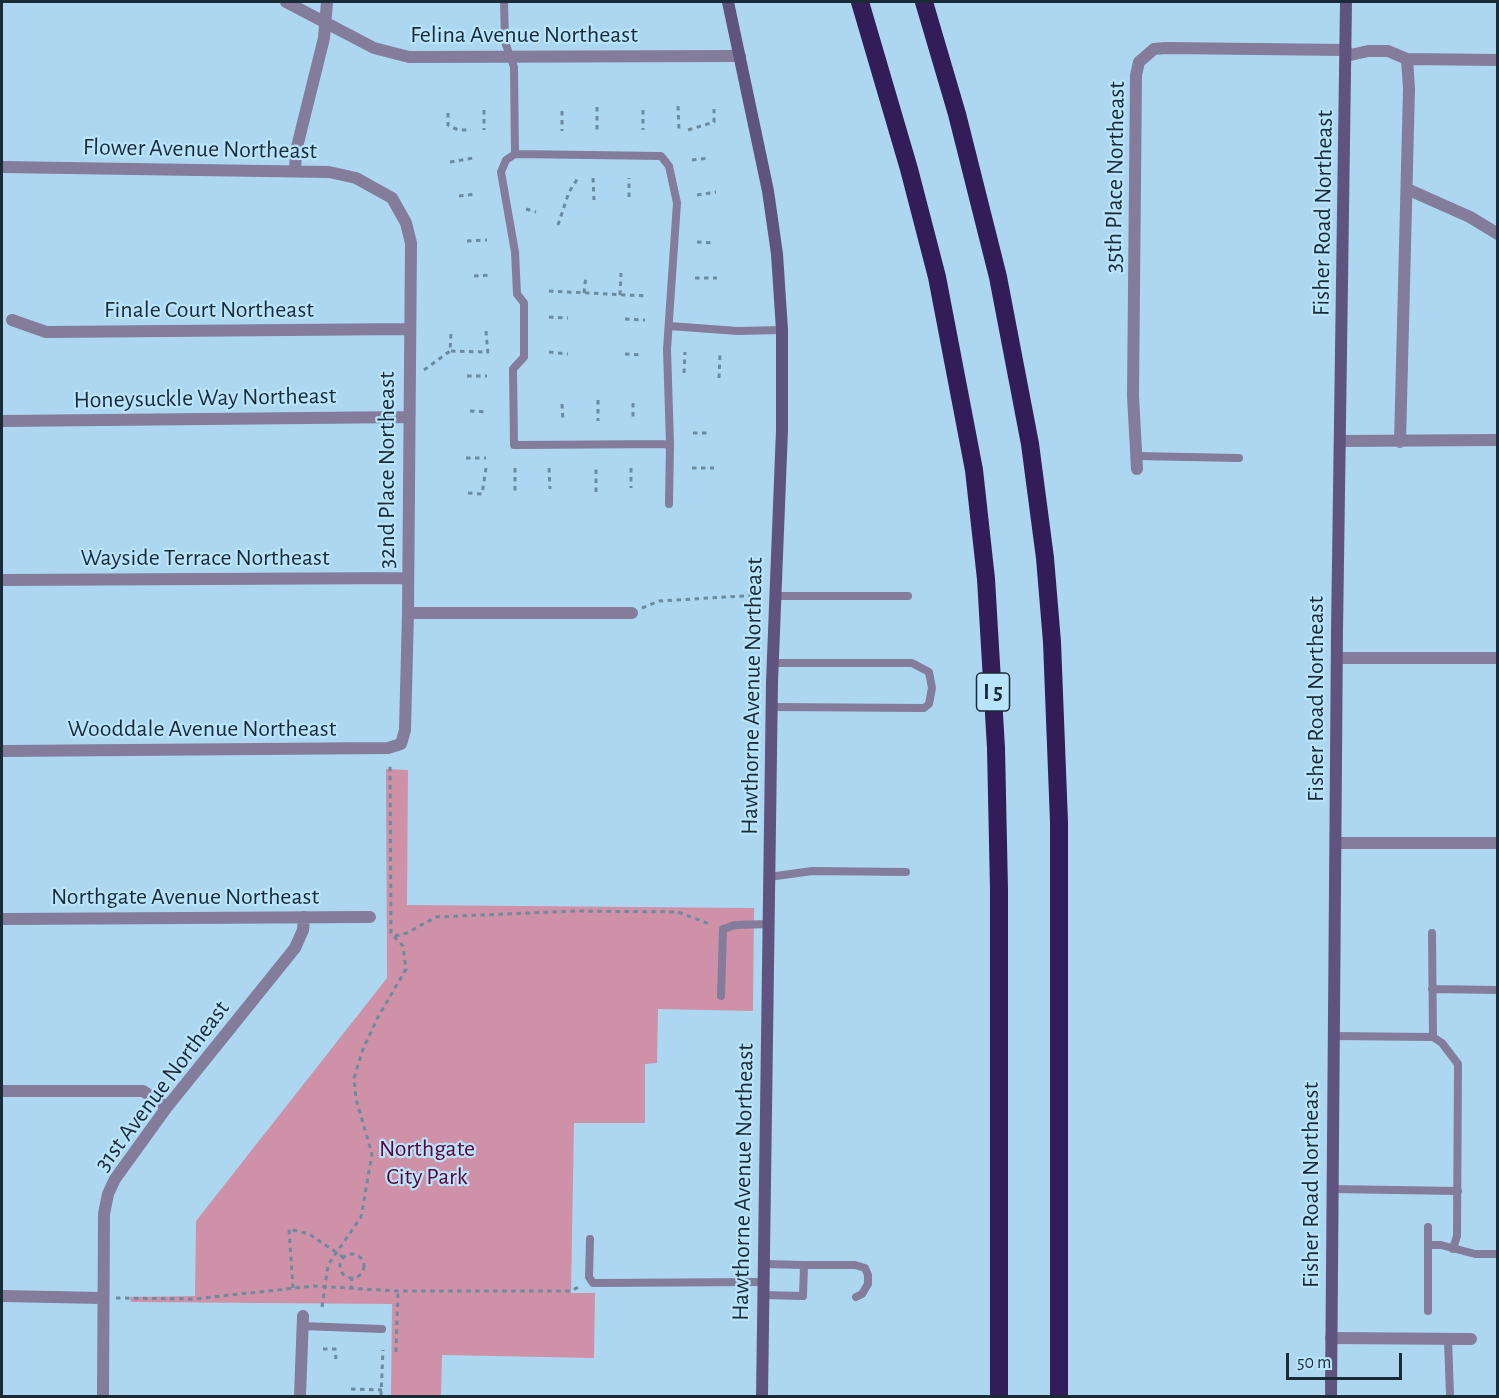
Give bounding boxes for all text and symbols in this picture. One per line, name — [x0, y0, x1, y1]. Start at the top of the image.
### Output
street label: Felina Avenue Northeast — [410, 21, 638, 49]
street label: 35th Place Northeast — [1099, 81, 1131, 273]
street label: Fisher Road Northeast — [1307, 110, 1339, 316]
street label: Flower Avenue Northeast — [83, 133, 317, 165]
street label: Finale Court Northeast — [104, 296, 314, 324]
street label: 32nd Place Northeast — [373, 371, 401, 569]
street label: Honeysuckle Way Northeast — [73, 381, 337, 415]
street label: Wayside Terrace Northeast — [80, 544, 330, 572]
street label: Hawthorne Avenue Northeast — [735, 557, 769, 835]
street label: Fisher Road Northeast — [1302, 596, 1330, 802]
road number: I 5 — [976, 673, 1010, 711]
street label: Wooddale Avenue Northeast — [68, 715, 336, 743]
street label: Northgate Avenue Northeast — [51, 883, 319, 911]
street label: 31st Avenue Northeast — [88, 995, 236, 1177]
street label: Hawthorne Avenue Northeast — [726, 1043, 760, 1321]
street label: Fisher Road Northeast — [1297, 1082, 1325, 1288]
park label: Northgate City Park — [379, 1135, 475, 1191]
scale bar — [1289, 1341, 1404, 1379]
text: 50 m — [1297, 1354, 1331, 1372]

